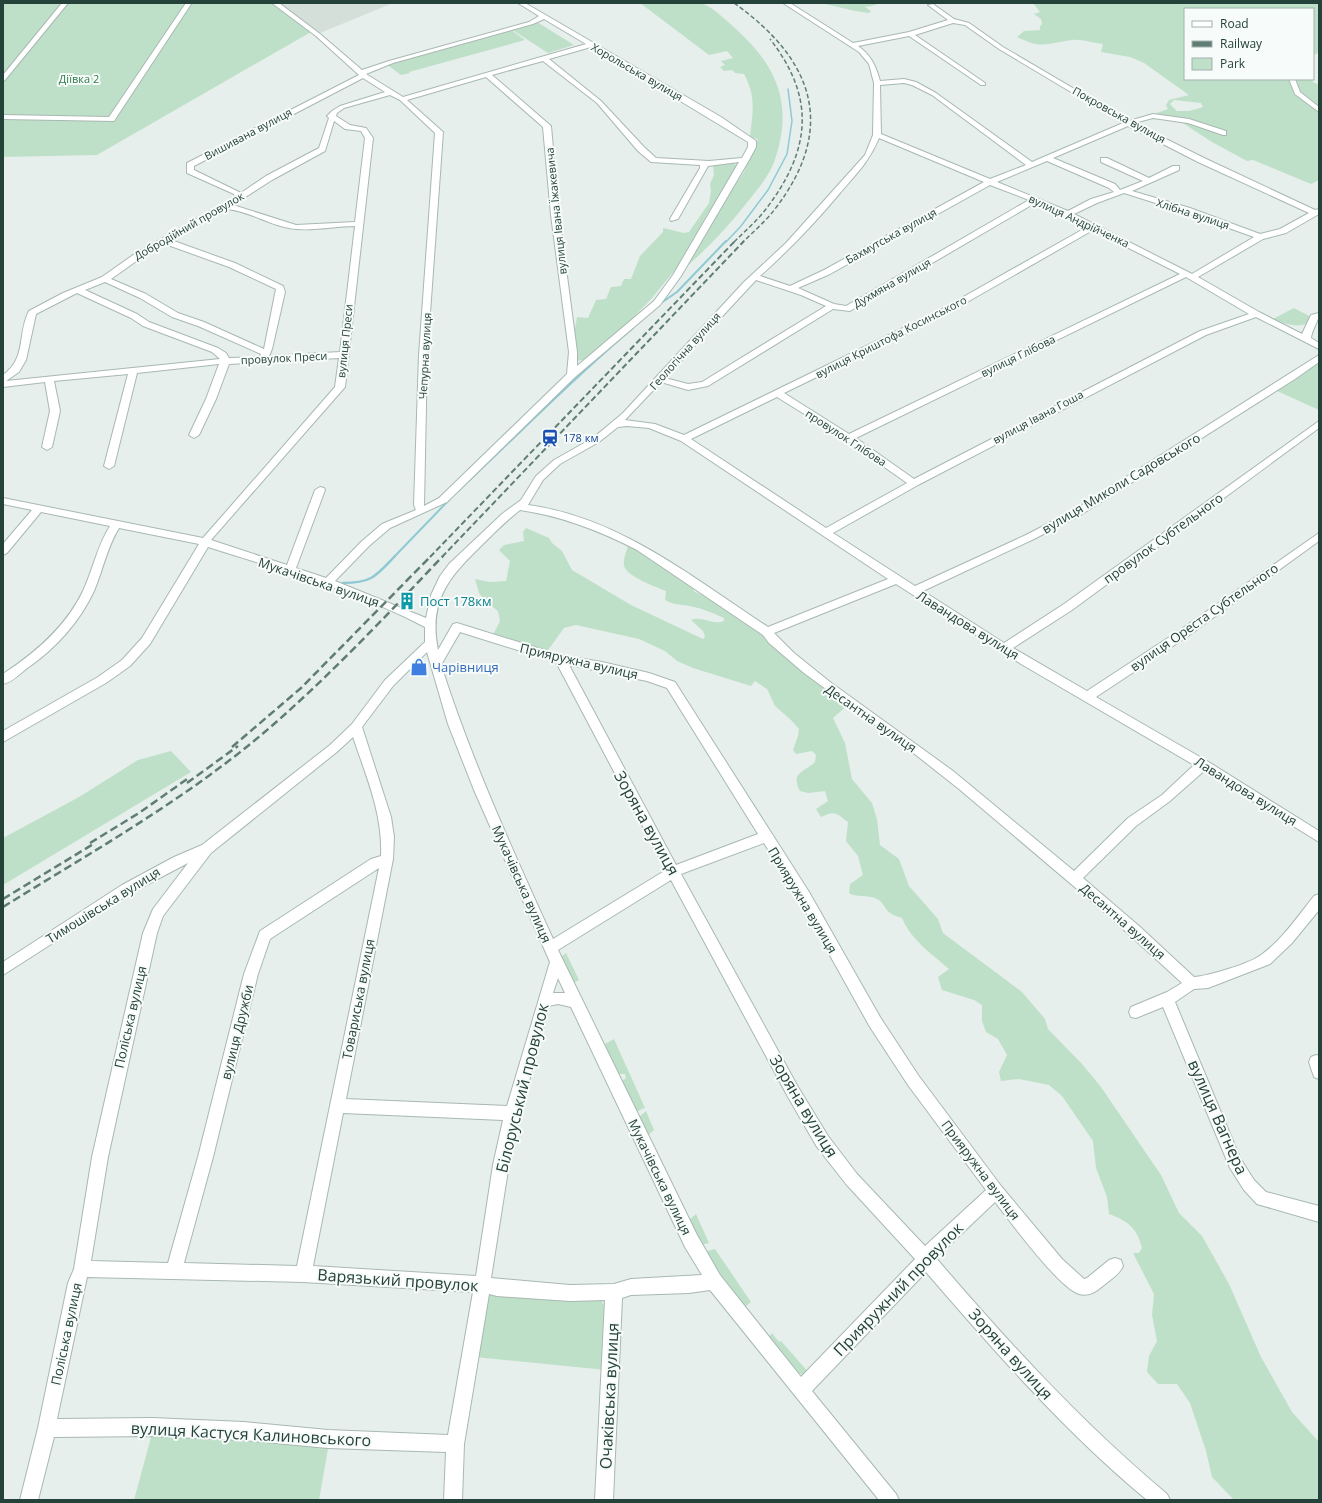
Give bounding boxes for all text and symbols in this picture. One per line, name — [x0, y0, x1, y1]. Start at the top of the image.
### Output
legend — [1184, 8, 1314, 80]
text: Road — [1220, 15, 1249, 32]
text: Railway — [1220, 35, 1263, 52]
street label: Хорольська вулиця — [589, 39, 686, 104]
text: Park — [1220, 55, 1246, 72]
park label: Діївка 2 — [59, 71, 99, 86]
street label: Покровська вулиця — [1070, 83, 1169, 146]
street label: Вишивана вулиця — [201, 104, 294, 163]
street label: вулиця Івана Їжакевича — [541, 147, 570, 275]
street label: Добродійний провулок — [131, 188, 247, 263]
street label: вулиця Андрійченка — [1027, 191, 1132, 250]
street label: Хлібна вулиця — [1155, 195, 1232, 232]
street label: Бахмутська вулиця — [843, 204, 939, 267]
street label: Духмяна вулиця — [850, 254, 933, 311]
street label: вулиця Криштофа Косинського — [813, 292, 969, 381]
street label: вулиця Преси — [333, 303, 356, 379]
street label: Геологічна вулиця — [646, 309, 724, 393]
street label: Чепурна вулиця — [415, 312, 434, 400]
street label: вулиця Глібова — [978, 331, 1058, 380]
street label: провулок Преси — [240, 348, 328, 367]
street label: вулиця Івана Гоша — [990, 386, 1086, 447]
street label: провулок Глібова — [803, 406, 890, 469]
station icon: 178 км — [540, 428, 560, 448]
street label: вулиця Миколи Садовського — [1038, 428, 1204, 538]
place label: 178 км — [563, 430, 598, 445]
street label: провулок Субтельного — [1100, 488, 1227, 587]
street label: Мукачівська вулиця — [256, 553, 382, 611]
street label: вулиця Ореста Субтельного — [1126, 559, 1282, 675]
street label: Лавандова вулиця — [913, 586, 1023, 664]
building icon: Пост 178км — [397, 591, 417, 611]
place label: Пост 178км — [420, 592, 492, 610]
street label: Прияружна вулиця — [518, 639, 640, 683]
shop icon: Чарівниця — [409, 657, 429, 677]
place label: Чарівниця — [432, 658, 499, 676]
street label: Десантна вулиця — [822, 680, 920, 756]
street label: Лавандова вулиця — [1191, 752, 1301, 830]
street label: Зоряна вулиця — [609, 767, 685, 879]
street label: Мукачівська вулиця — [488, 822, 556, 946]
street label: Прияружна вулиця — [764, 844, 842, 956]
street label: Тимошівська вулиця — [43, 863, 163, 947]
street label: Десантна вулиця — [1076, 879, 1170, 963]
street label: Товариська вулиця — [338, 937, 378, 1061]
street label: Поліська вулиця — [110, 964, 150, 1070]
street label: вулиця Дружби — [216, 983, 258, 1081]
street label: Білоруський провулок — [490, 1000, 554, 1175]
street label: Зоряна вулиця — [765, 1051, 843, 1161]
street label: вулиця Вагнера — [1183, 1056, 1253, 1178]
street label: Мукачівська вулиця — [624, 1116, 696, 1238]
street label: Прияружна вулиця — [937, 1116, 1025, 1224]
street label: Прияружний провулок — [828, 1217, 968, 1361]
street label: Варязький провулок — [317, 1263, 480, 1297]
street label: Поліська вулиця — [46, 1281, 86, 1387]
street label: Зоряна вулиця — [964, 1303, 1058, 1405]
street label: Очаківська вулиця — [594, 1322, 624, 1470]
street label: вулиця Кастуся Калиновського — [130, 1417, 372, 1451]

